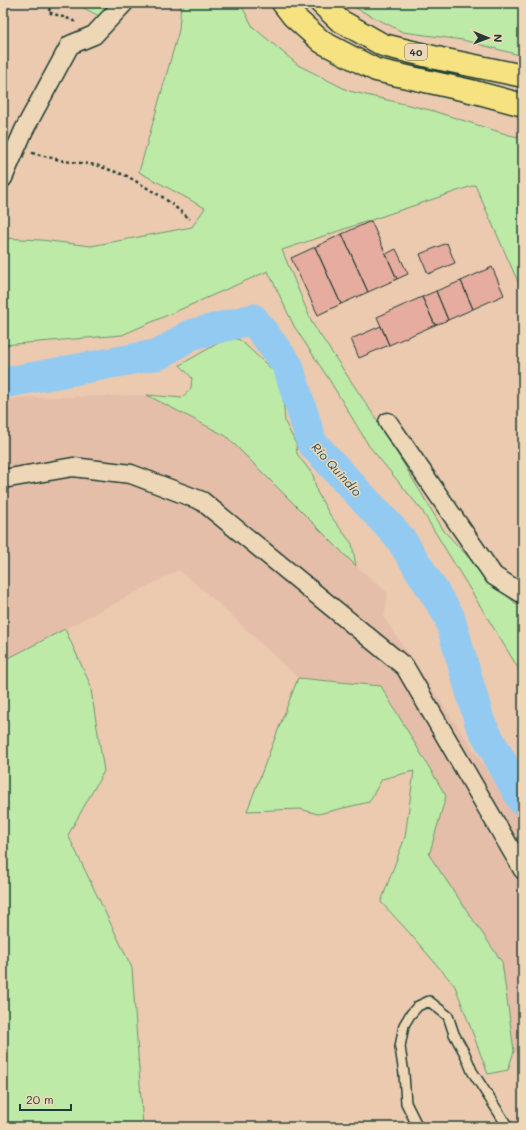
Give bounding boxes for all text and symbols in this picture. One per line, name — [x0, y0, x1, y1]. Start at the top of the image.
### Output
north arrow — [468, 18, 508, 58]
text: N — [491, 34, 506, 42]
road number: 40 — [405, 44, 427, 60]
water label: Río Quindío — [309, 439, 365, 499]
scale bar — [20, 1086, 71, 1112]
text: 20 m — [26, 1091, 54, 1107]

